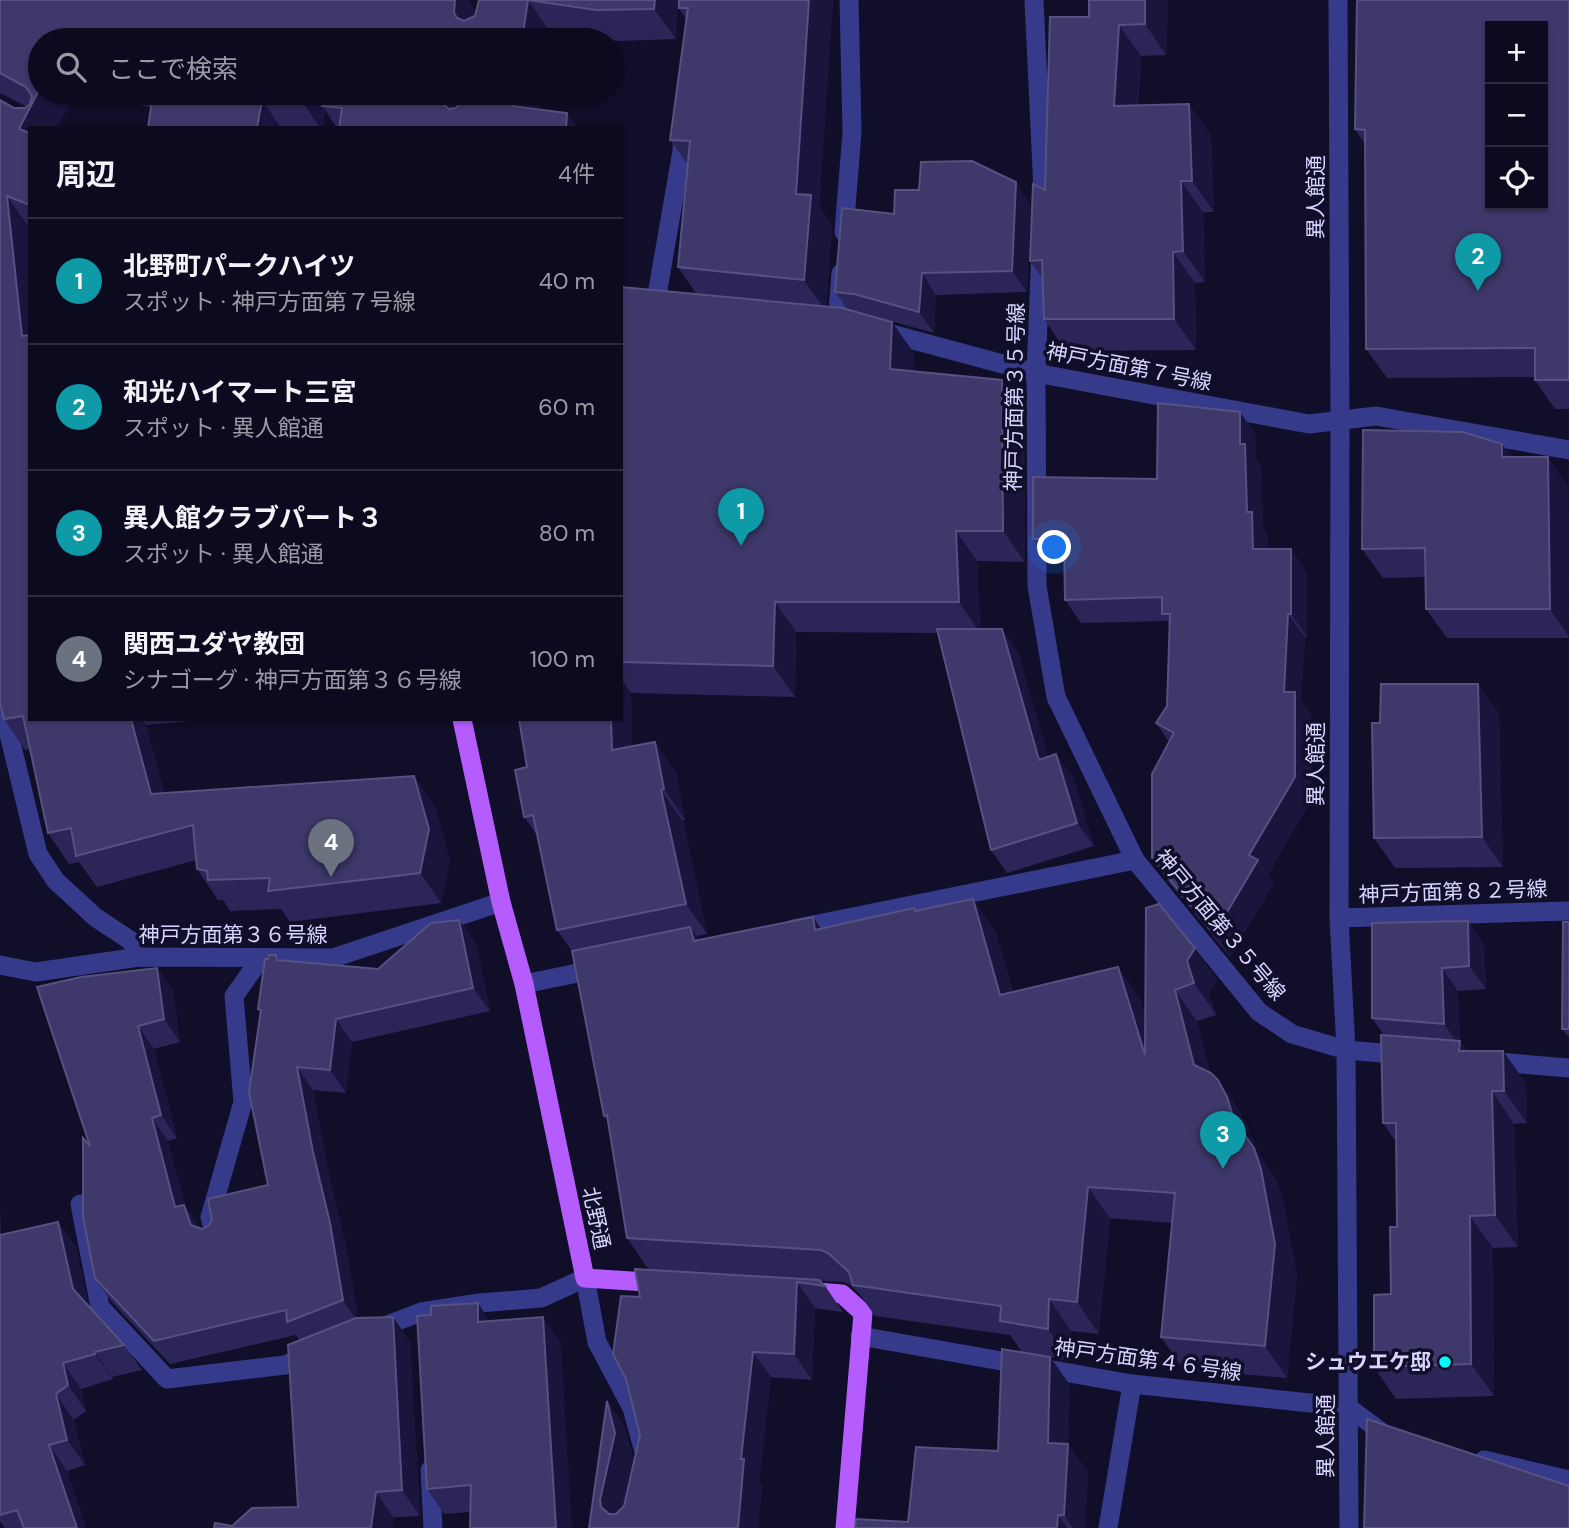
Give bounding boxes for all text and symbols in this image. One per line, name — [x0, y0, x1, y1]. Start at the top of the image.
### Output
map controls — [1485, 21, 1548, 210]
button: + — [1485, 21, 1548, 84]
search box — [28, 28, 623, 105]
icon: search — [52, 48, 90, 86]
text: ここで検索 — [108, 52, 238, 86]
button: − — [1485, 84, 1548, 147]
button: locate — [1485, 147, 1548, 210]
text: 周辺 — [56, 155, 116, 194]
street label: 異人館通 — [1302, 155, 1330, 239]
text: 4件 — [558, 159, 595, 189]
pin: 2 — [1455, 233, 1501, 291]
text: 北野町パークハイツ — [123, 249, 355, 283]
text: 1 — [75, 266, 83, 296]
text: 40 m — [539, 266, 595, 296]
text: スポット · 神戸方面第７号線 — [123, 287, 416, 317]
street label: 神戸方面第３５号線 — [999, 302, 1031, 492]
street label: 神戸方面第７号線 — [1044, 337, 1214, 397]
text: 和光ハイマート三宮 — [123, 375, 356, 409]
text: 2 — [72, 392, 86, 422]
text: 60 m — [538, 392, 595, 422]
text: スポット · 異人館通 — [123, 413, 324, 443]
pin: 1 — [718, 488, 764, 546]
text: 異人館クラブパート３ — [123, 501, 383, 535]
text: 3 — [72, 518, 86, 548]
text: 80 m — [539, 518, 595, 548]
your location — [1037, 530, 1071, 564]
text: スポット · 異人館通 — [123, 539, 324, 569]
text: 関西ユダヤ教団 — [123, 627, 305, 661]
text: 4 — [72, 644, 86, 674]
text: 100 m — [530, 644, 595, 674]
text: シナゴーグ · 神戸方面第３６号線 — [123, 665, 462, 695]
street label: 異人館通 — [1302, 722, 1330, 806]
pin: 4 — [308, 819, 354, 877]
street label: 神戸方面第３５号線 — [1149, 844, 1291, 1006]
street label: 神戸方面第８２号線 — [1358, 875, 1548, 909]
street label: 神戸方面第３６号線 — [139, 921, 328, 949]
pin: 3 — [1200, 1111, 1246, 1169]
street label: 北野通 — [576, 1184, 616, 1252]
street label: 神戸方面第４６号線 — [1052, 1333, 1244, 1387]
place label: シュウエケ邸 — [1305, 1348, 1431, 1376]
marker: シュウエケ邸 — [1437, 1354, 1453, 1370]
street label: 異人館通 — [1312, 1394, 1340, 1478]

